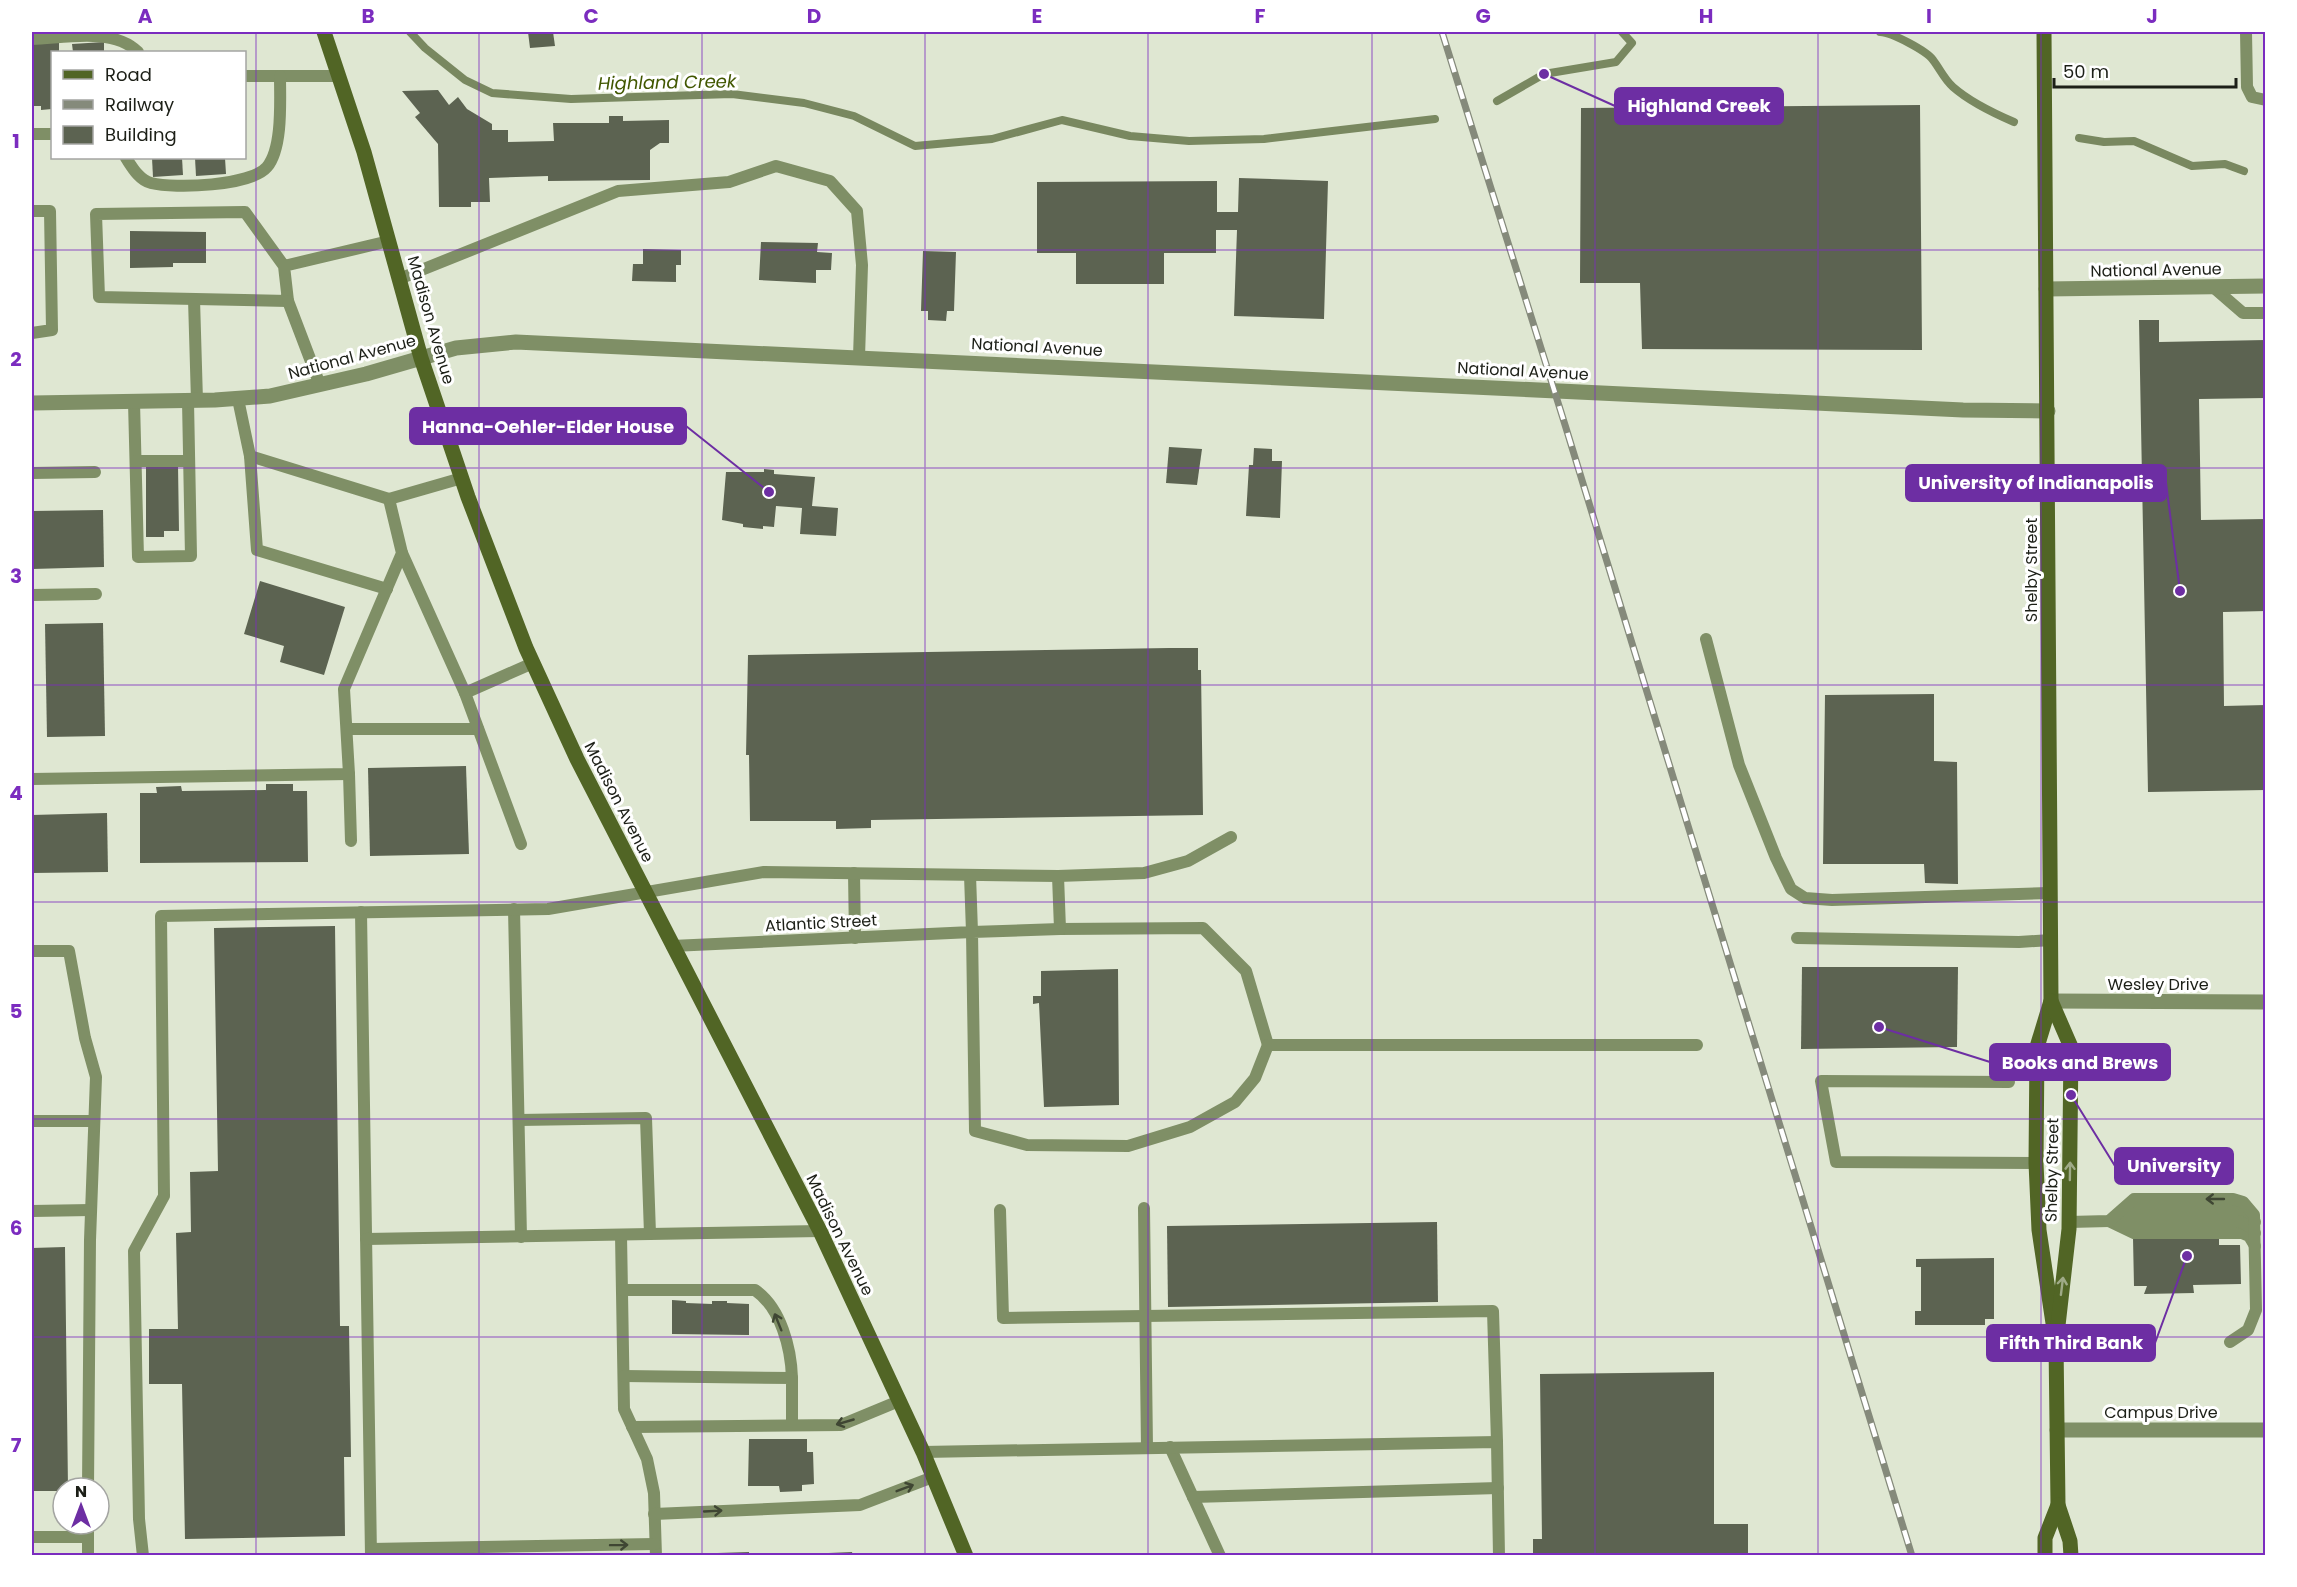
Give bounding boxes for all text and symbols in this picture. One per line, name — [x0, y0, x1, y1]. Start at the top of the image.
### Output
text: A — [138, 2, 153, 30]
text: B — [361, 2, 375, 30]
text: C — [583, 2, 599, 30]
text: D — [807, 2, 821, 30]
text: E — [1032, 2, 1042, 30]
text: F — [1255, 2, 1266, 30]
text: G — [1475, 2, 1491, 30]
text: H — [1699, 2, 1713, 30]
text: I — [1926, 2, 1932, 30]
text: J — [2146, 2, 2158, 30]
legend — [51, 51, 246, 159]
scale bar — [2054, 51, 2236, 89]
text: 50 m — [2063, 59, 2109, 84]
text: Road — [105, 62, 152, 87]
water label: Highland Creek — [598, 68, 737, 96]
callout: Highland Creek — [1615, 88, 1783, 124]
text: Railway — [105, 92, 174, 117]
text: Highland Creek — [1627, 93, 1771, 118]
text: Building — [105, 122, 177, 147]
text: 1 — [12, 127, 20, 155]
street label: Madison Avenue — [402, 253, 460, 387]
street label: National Avenue — [2090, 257, 2222, 283]
street label: National Avenue — [286, 329, 419, 385]
street label: National Avenue — [971, 332, 1103, 362]
text: 2 — [10, 345, 22, 373]
street label: National Avenue — [1457, 356, 1589, 386]
callout: Hanna-Oehler-Elder House — [410, 408, 686, 444]
text: Hanna-Oehler-Elder House — [422, 414, 674, 439]
callout: University of Indianapolis — [1906, 465, 2166, 501]
text: University of Indianapolis — [1918, 470, 2154, 495]
street label: Shelby Street — [2020, 518, 2043, 622]
text: 3 — [10, 562, 22, 590]
street label: Madison Avenue — [579, 738, 659, 866]
text: 4 — [9, 779, 23, 807]
street label: Atlantic Street — [764, 909, 878, 937]
street label: Wesley Drive — [2107, 973, 2209, 996]
text: 5 — [10, 997, 23, 1025]
callout: Books and Brews — [1990, 1044, 2170, 1080]
text: Books and Brews — [2002, 1050, 2158, 1075]
street label: Shelby Street — [2040, 1117, 2064, 1222]
callout: University — [2115, 1148, 2233, 1184]
text: University — [2127, 1153, 2222, 1178]
one-way arrow — [2064, 1161, 2076, 1181]
street label: Madison Avenue — [801, 1170, 879, 1300]
one-way arrow — [2206, 1193, 2226, 1205]
text: 6 — [10, 1214, 22, 1242]
one-way arrow — [2057, 1277, 2068, 1297]
one-way arrow — [772, 1313, 783, 1331]
callout: Fifth Third Bank — [1987, 1325, 2155, 1361]
text: Fifth Third Bank — [1999, 1330, 2144, 1355]
street label: Campus Drive — [2104, 1401, 2218, 1424]
one-way arrow — [836, 1417, 855, 1428]
text: 7 — [11, 1431, 22, 1459]
north arrow — [51, 1476, 111, 1536]
text: N — [75, 1480, 87, 1503]
one-way arrow — [895, 1481, 913, 1492]
one-way arrow — [702, 1506, 722, 1517]
one-way arrow — [608, 1539, 628, 1551]

